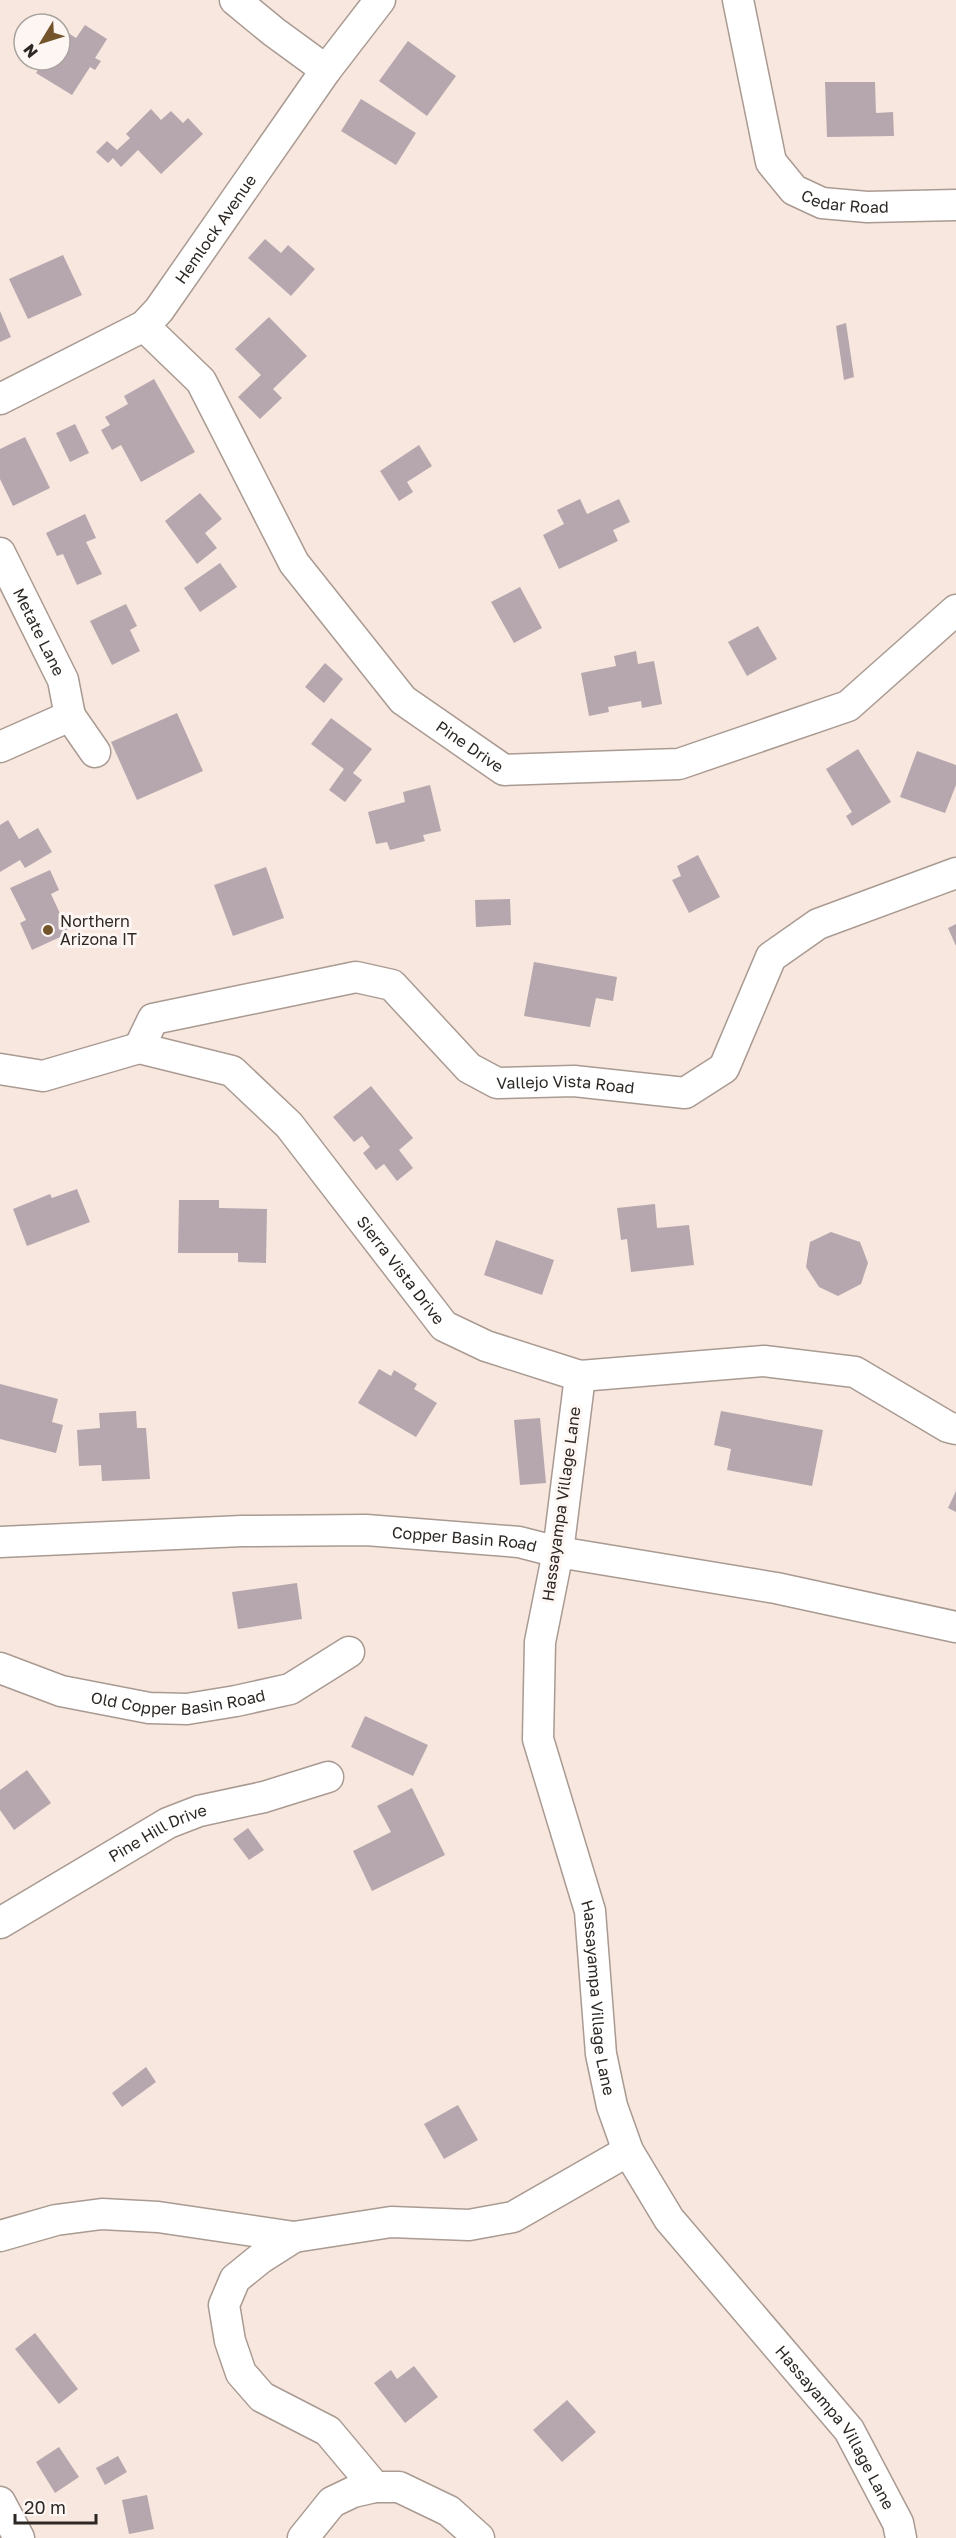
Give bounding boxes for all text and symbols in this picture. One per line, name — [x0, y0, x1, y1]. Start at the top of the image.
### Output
north arrow — [12, 12, 72, 72]
text: N — [19, 40, 42, 62]
street label: Hemlock Avenue — [170, 171, 260, 287]
street label: Cedar Road — [798, 185, 889, 217]
street label: Metate Lane — [9, 585, 69, 679]
street label: Pine Drive — [432, 716, 507, 777]
place label: Northern Arizona IT — [60, 911, 137, 949]
marker: Northern Arizona IT — [41, 923, 55, 937]
street label: Vallejo Vista Road — [496, 1071, 635, 1097]
street label: Sierra Vista Drive — [353, 1212, 449, 1328]
street label: Hassayampa Village Lane — [537, 1405, 585, 1603]
street label: Copper Basin Road — [391, 1522, 539, 1556]
street label: Old Copper Basin Road — [89, 1685, 267, 1719]
street label: Pine Hill Drive — [105, 1800, 208, 1866]
street label: Hassayampa Village Lane — [577, 1897, 619, 2097]
street label: Hassayampa Village Lane — [771, 2341, 899, 2513]
scale bar — [15, 2487, 96, 2525]
text: 20 m — [24, 2496, 66, 2518]

